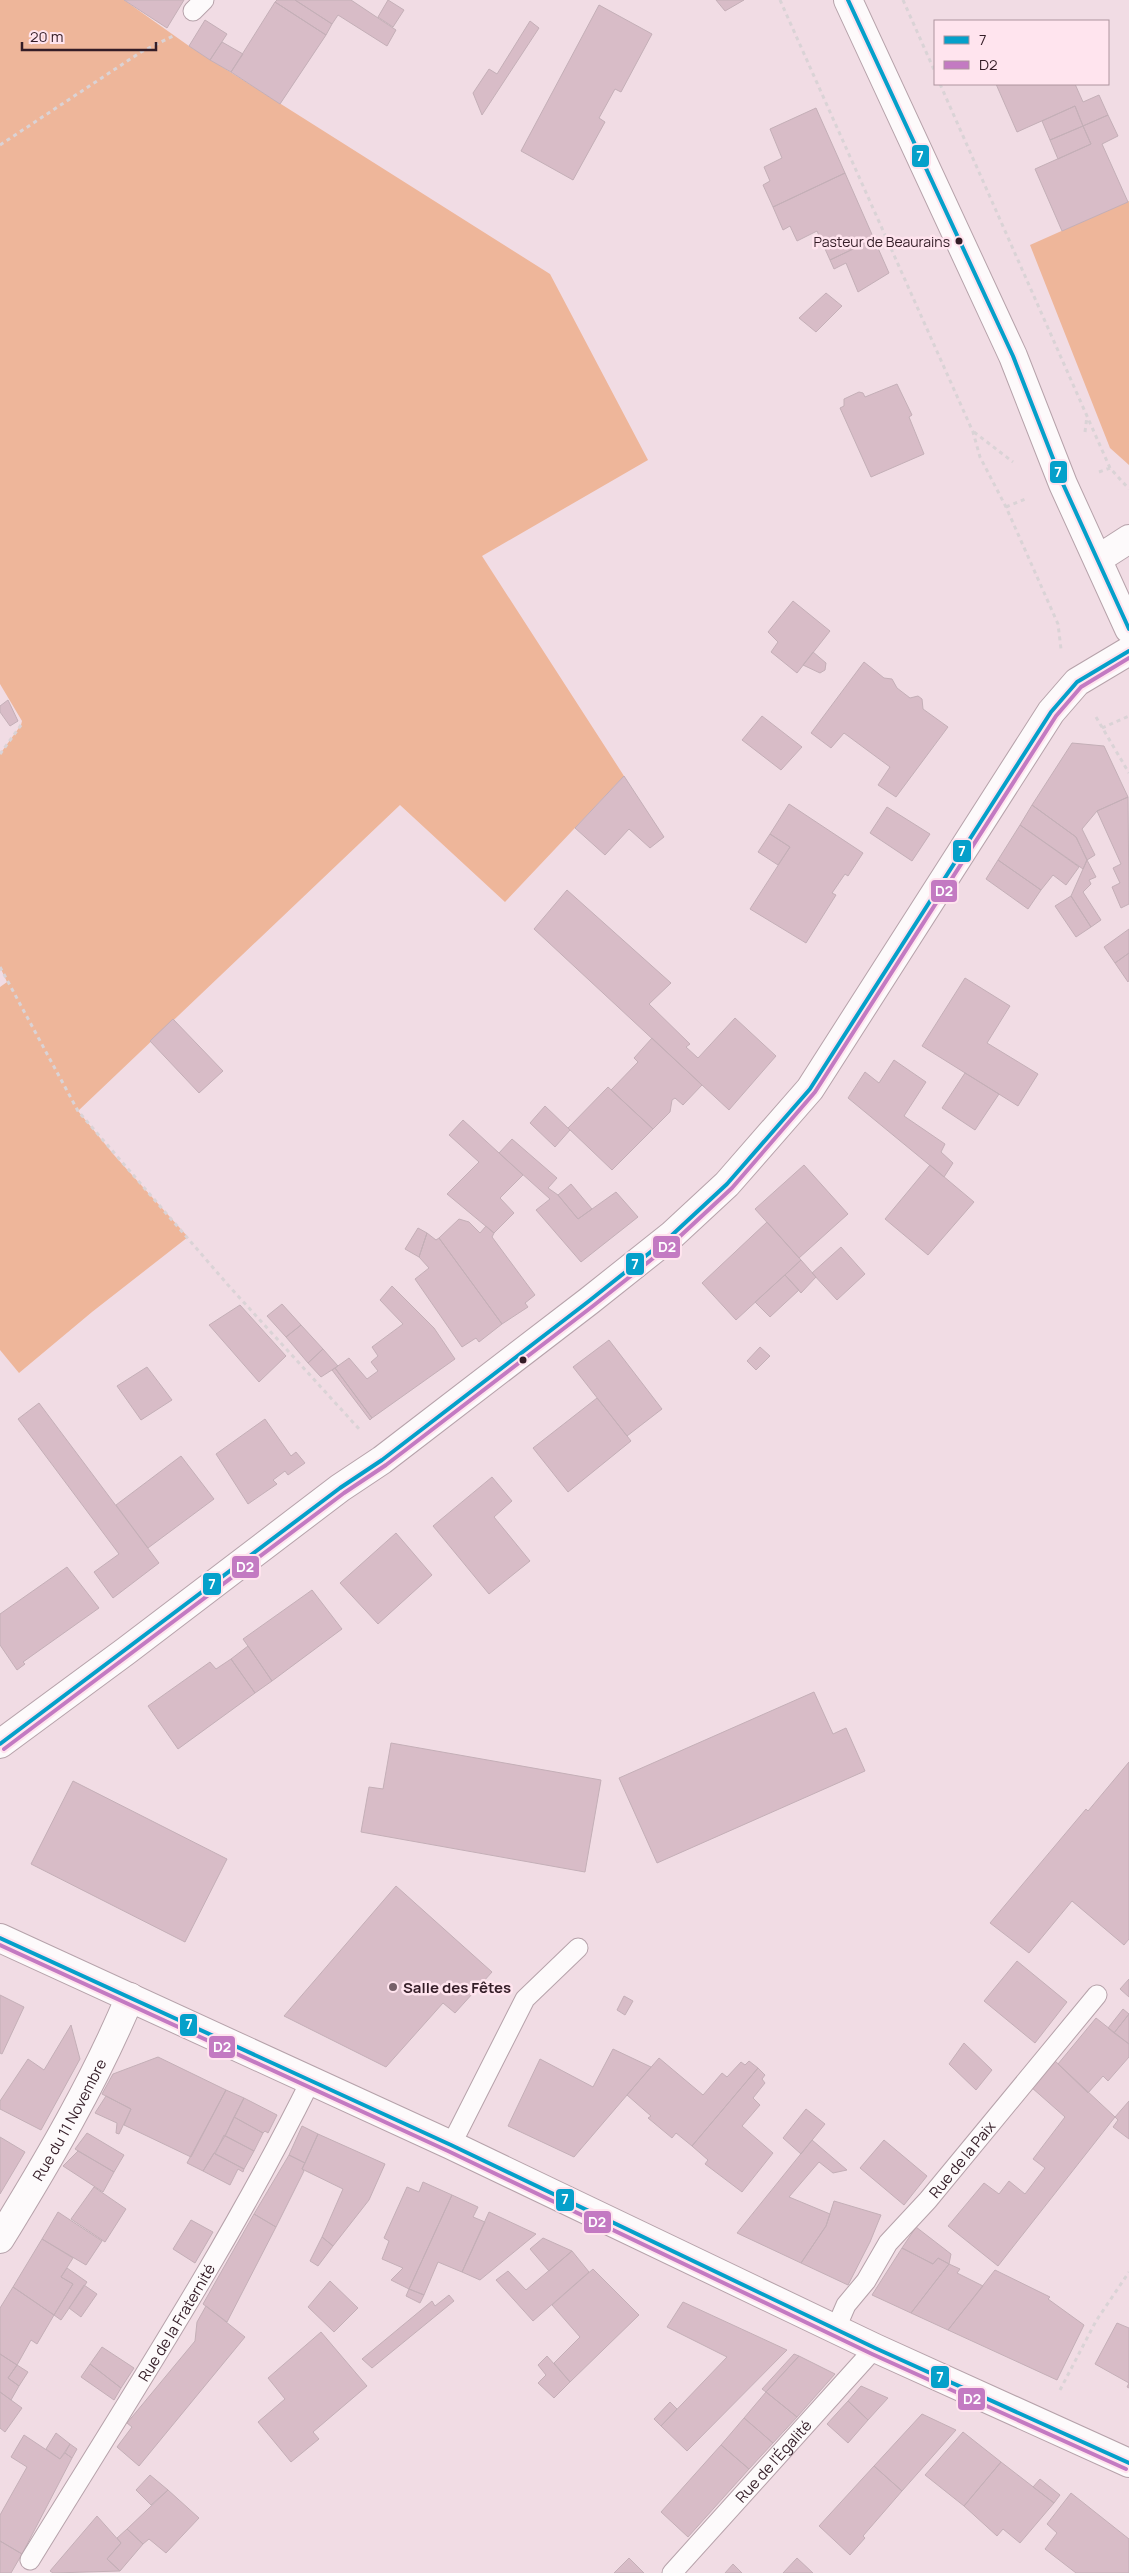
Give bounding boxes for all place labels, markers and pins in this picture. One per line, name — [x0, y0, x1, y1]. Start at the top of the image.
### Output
place label: Pasteur de Beaurains — [814, 232, 950, 251]
marker: Pasteur de Beaurains — [954, 236, 964, 246]
unlabelled marker — [518, 1355, 528, 1365]
place label: Salle des Fêtes — [403, 1977, 511, 1998]
marker: Salle des Fêtes — [387, 1981, 399, 1993]

